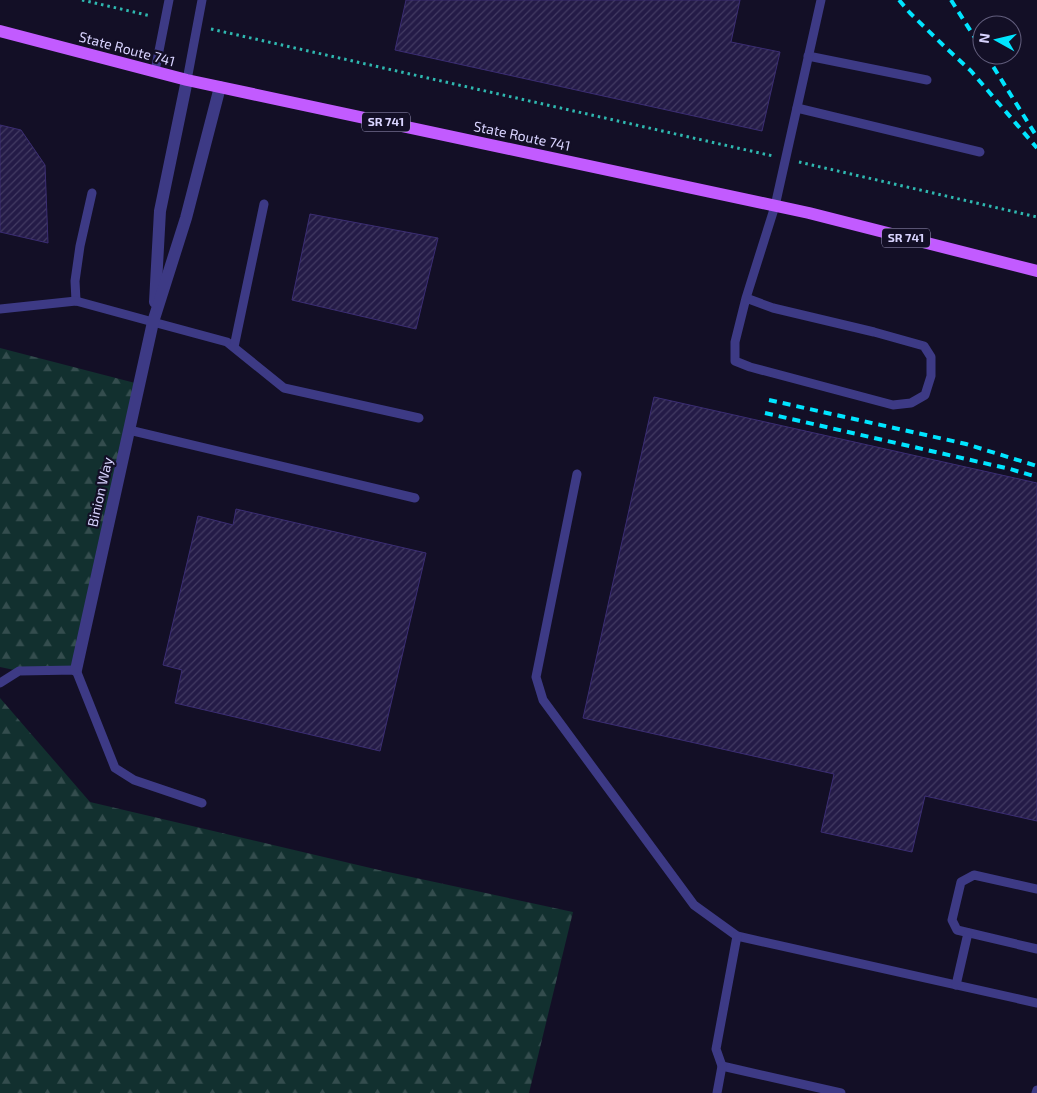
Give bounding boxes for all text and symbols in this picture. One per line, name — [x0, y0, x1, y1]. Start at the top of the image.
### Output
north arrow — [972, 15, 1022, 65]
street label: State Route 741 — [77, 28, 177, 69]
text: N — [975, 32, 993, 44]
road number: SR 741 — [362, 112, 410, 132]
street label: State Route 741 — [472, 117, 572, 154]
road number: SR 741 — [882, 228, 930, 248]
street label: Binion Way — [83, 455, 116, 528]

